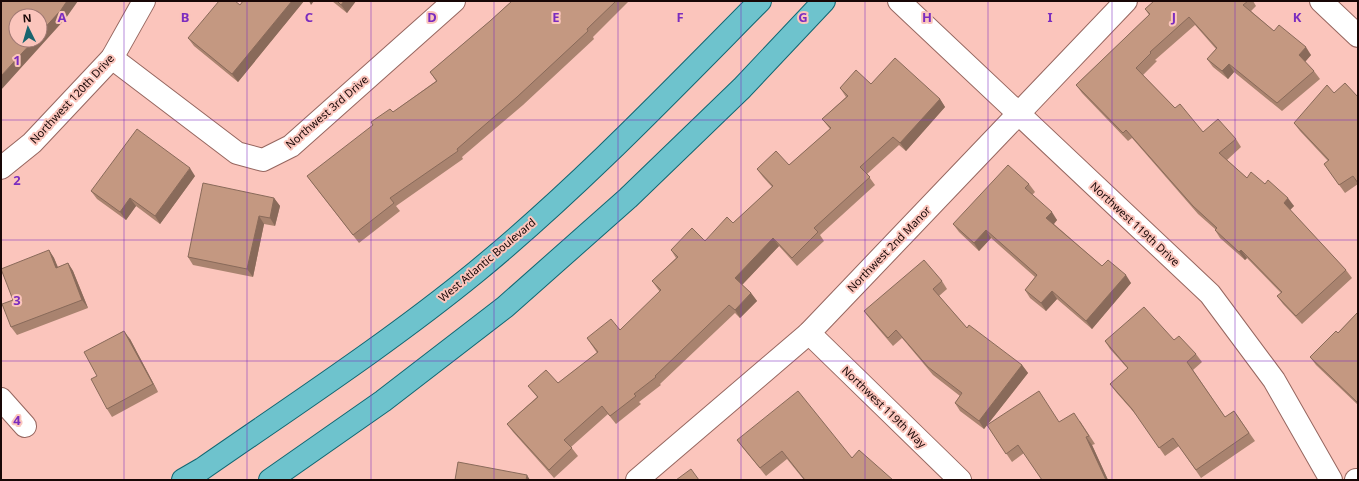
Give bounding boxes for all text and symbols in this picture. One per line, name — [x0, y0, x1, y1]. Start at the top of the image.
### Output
north arrow — [8, 8, 48, 48]
text: A — [58, 8, 67, 26]
text: B — [181, 8, 189, 26]
text: C — [305, 8, 313, 26]
text: D — [427, 8, 437, 26]
text: E — [552, 8, 560, 26]
text: F — [676, 8, 684, 26]
text: G — [798, 8, 808, 26]
text: H — [922, 8, 932, 26]
text: I — [1047, 8, 1053, 26]
text: J — [1171, 8, 1176, 26]
text: K — [1293, 8, 1302, 26]
text: N — [22, 10, 32, 25]
text: 1 — [13, 51, 21, 69]
street label: Northwest 120th Drive — [26, 51, 117, 147]
street label: Northwest 3rd Drive — [282, 72, 371, 152]
text: 2 — [13, 171, 21, 189]
street label: Northwest 119th Drive — [1087, 178, 1183, 269]
street label: Northwest 2nd Manor — [844, 202, 934, 295]
street label: West Atlantic Boulevard — [435, 215, 538, 305]
text: 3 — [13, 291, 21, 309]
street label: Northwest 119th Way — [839, 362, 930, 451]
text: 4 — [13, 411, 21, 429]

